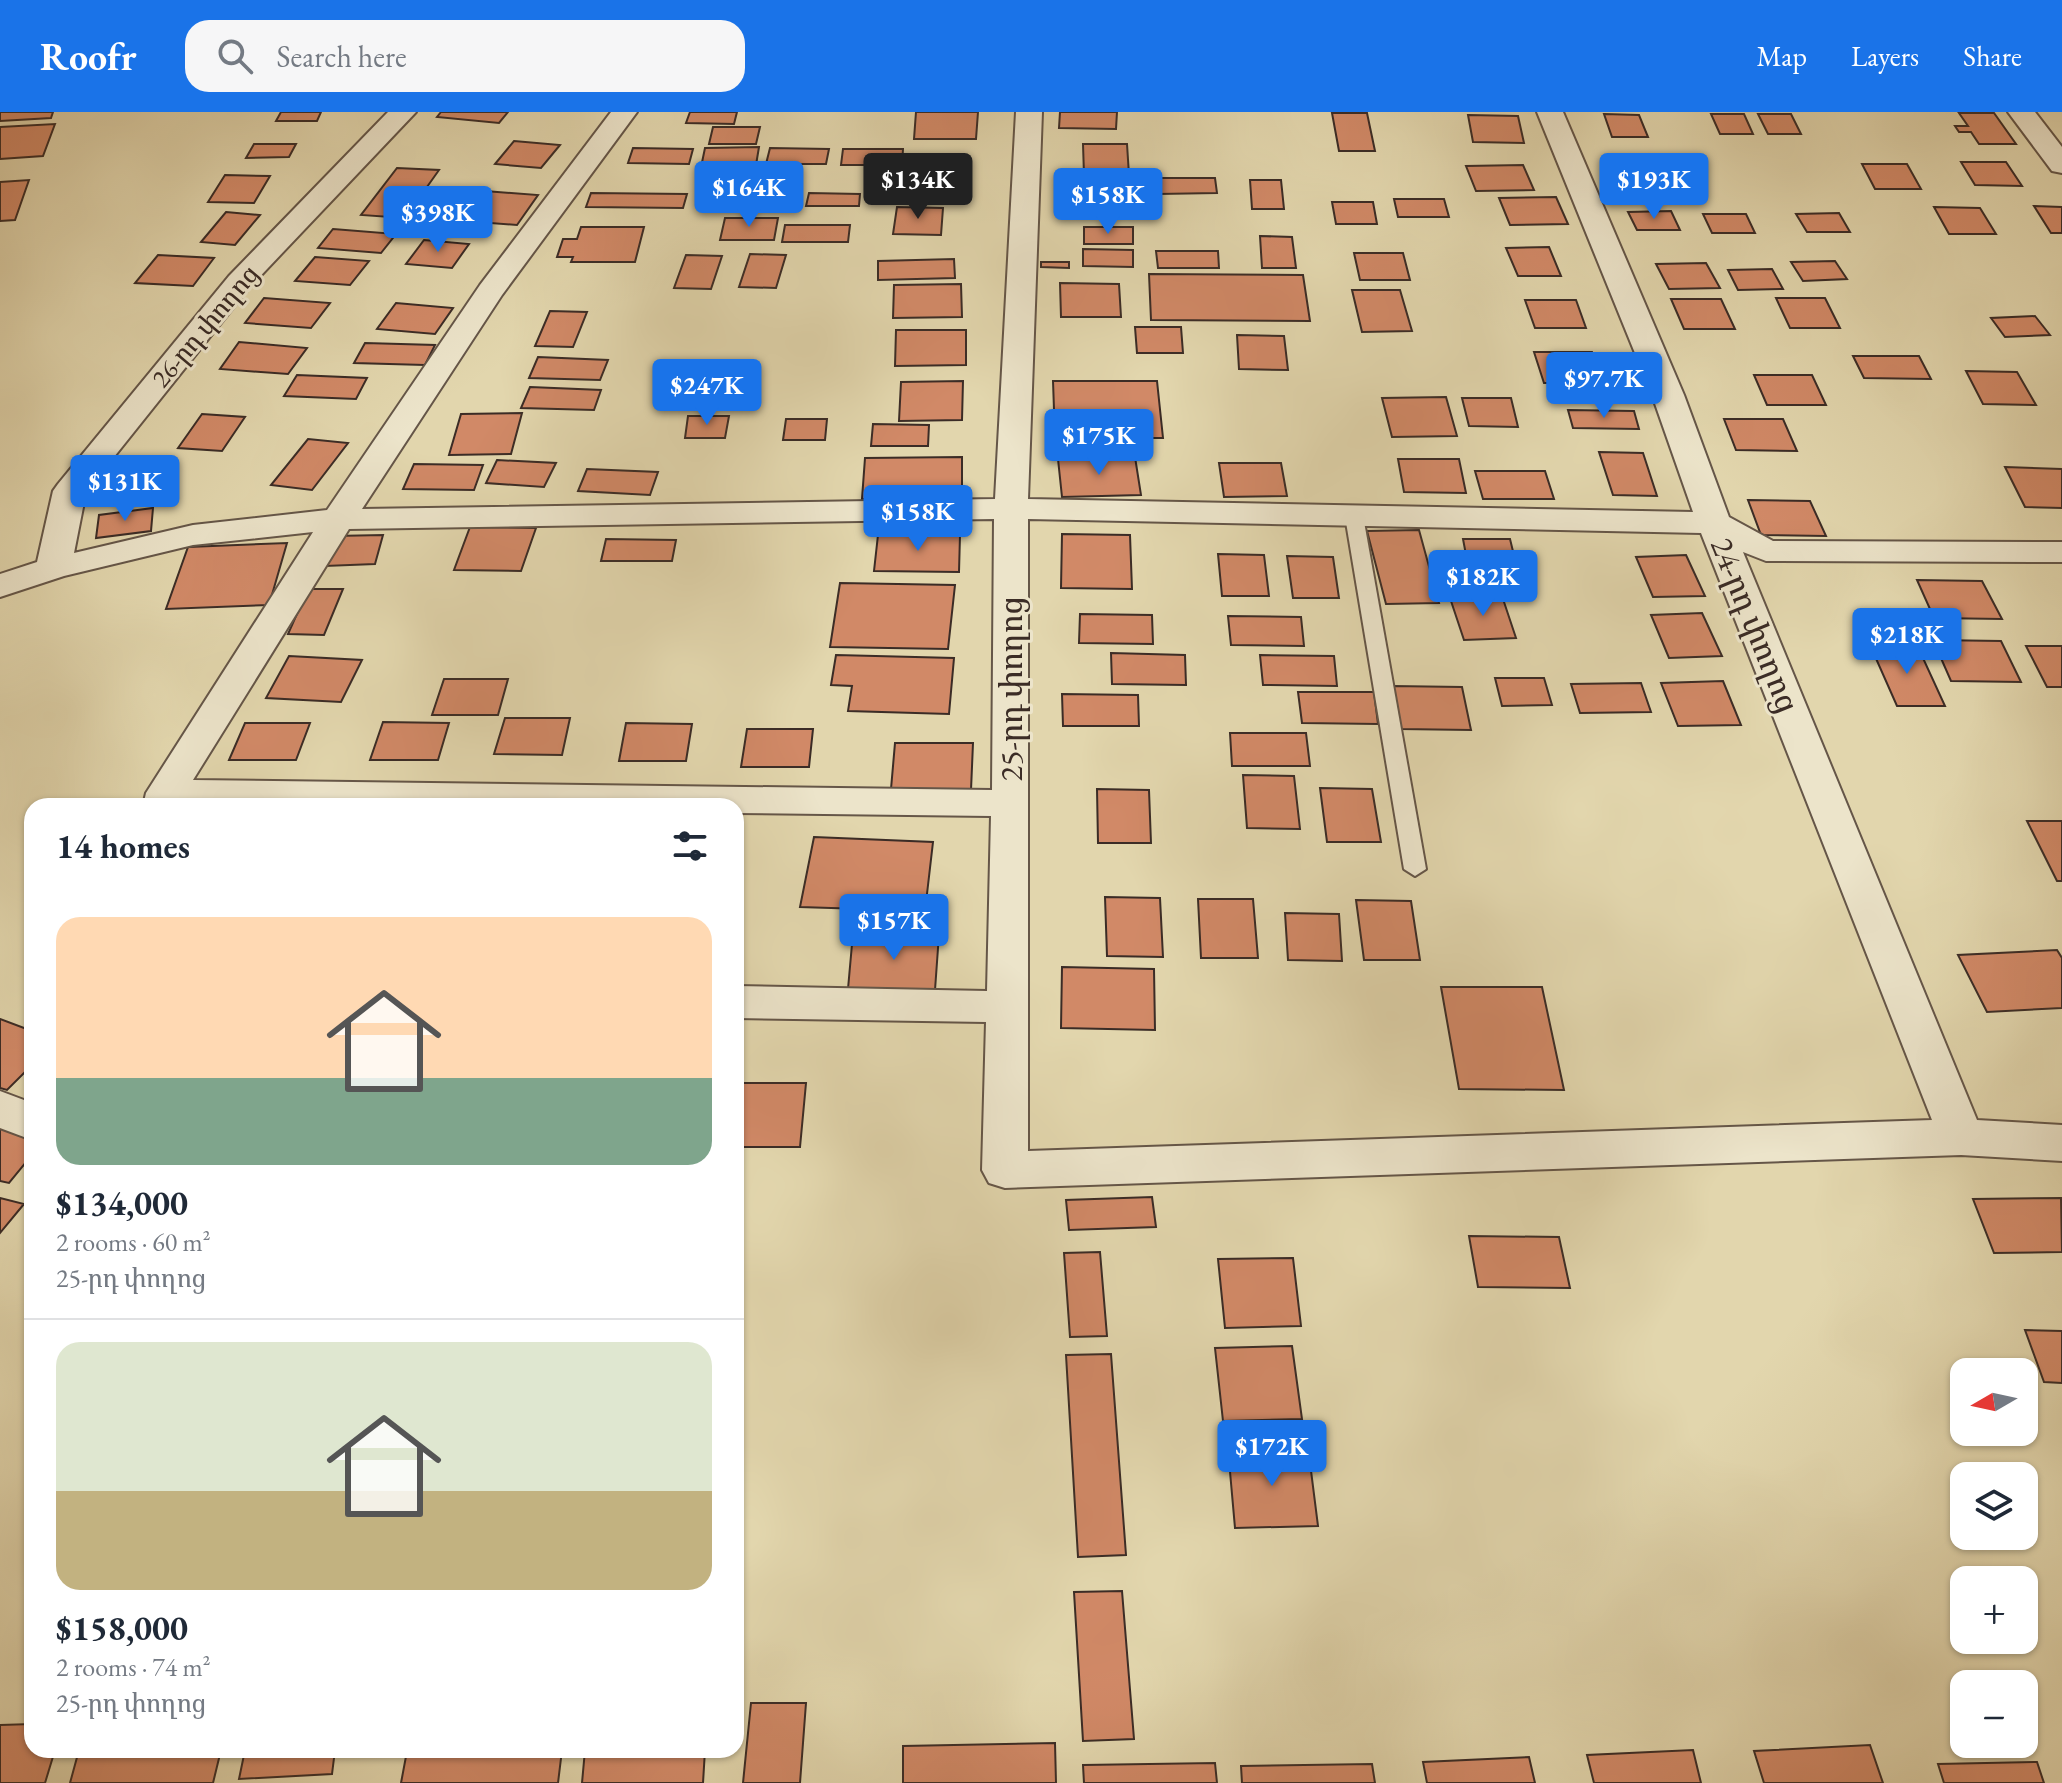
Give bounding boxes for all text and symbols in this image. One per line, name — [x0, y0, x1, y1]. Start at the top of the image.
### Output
search box — [185, 20, 745, 92]
text: Roofr — [40, 32, 137, 81]
icon: search — [213, 34, 257, 78]
text: Search here — [277, 37, 407, 76]
text: Map — [1757, 38, 1807, 74]
text: Layers — [1851, 38, 1919, 74]
text: Share — [1963, 38, 2022, 74]
pin: $134K — [862, 153, 974, 221]
pin: $193K — [1598, 153, 1710, 221]
pin: $164K — [693, 161, 805, 229]
text: $134K — [881, 162, 955, 196]
text: $193K — [1617, 162, 1691, 196]
pin: $158K — [1052, 168, 1164, 236]
text: $164K — [712, 170, 786, 204]
text: $158K — [1071, 177, 1145, 211]
pin: $398K — [382, 186, 494, 254]
text: $398K — [401, 195, 475, 229]
street label: 26-րդ փողոց — [144, 258, 266, 394]
pin: $97.7K — [1539, 352, 1669, 420]
pin: $247K — [651, 359, 763, 427]
text: $97.7K — [1564, 361, 1644, 395]
text: $247K — [670, 368, 744, 402]
pin: $175K — [1043, 409, 1155, 477]
text: $175K — [1062, 418, 1136, 452]
pin: $131K — [69, 455, 181, 523]
text: $131K — [88, 464, 162, 498]
pin: $158K — [862, 485, 974, 553]
text: $158K — [881, 494, 955, 528]
street label: 24-րդ փողոց — [1701, 531, 1809, 719]
pin: $182K — [1427, 550, 1539, 618]
text: $182K — [1446, 559, 1520, 593]
street label: 25-րդ փողոց — [990, 597, 1032, 781]
pin: $218K — [1851, 608, 1963, 676]
text: $218K — [1870, 617, 1944, 651]
text: 14 homes — [56, 824, 190, 868]
icon: filters — [668, 824, 712, 868]
pin: $157K — [838, 894, 950, 962]
text: $157K — [857, 903, 931, 937]
icon: home — [312, 969, 456, 1113]
text: $134,000 — [56, 1181, 188, 1225]
text: 2 rooms · 60 m² — [56, 1225, 211, 1259]
text: 25-րդ փողոց — [56, 1261, 206, 1295]
north arrow — [1950, 1358, 2038, 1446]
map controls — [1950, 1358, 2038, 1758]
icon: home — [312, 1394, 456, 1538]
pin: $172K — [1216, 1420, 1328, 1488]
text: $172K — [1235, 1429, 1309, 1463]
button: layers — [1950, 1462, 2038, 1550]
button: + — [1950, 1566, 2038, 1654]
text: $158,000 — [56, 1606, 188, 1650]
text: 2 rooms · 74 m² — [56, 1650, 211, 1684]
button: − — [1950, 1670, 2038, 1758]
text: 25-րդ փողոց — [56, 1686, 206, 1720]

